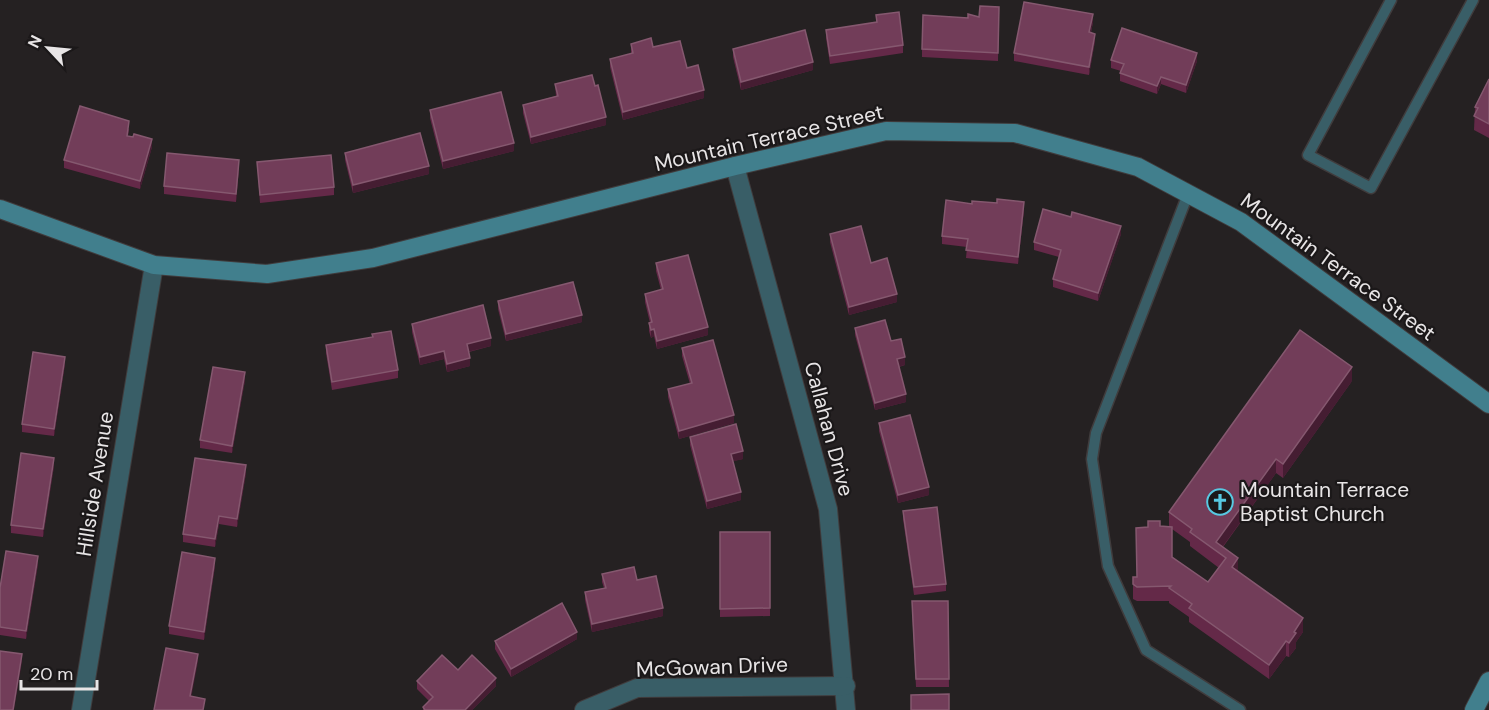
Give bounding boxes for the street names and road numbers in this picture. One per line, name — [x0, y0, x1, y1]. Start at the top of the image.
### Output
street label: Mountain Terrace Street — [652, 98, 886, 178]
street label: Mountain Terrace Street — [1235, 187, 1441, 347]
street label: Callahan Drive — [798, 359, 860, 499]
street label: Hillside Avenue — [70, 409, 120, 558]
street label: McGowan Drive — [636, 650, 789, 684]

